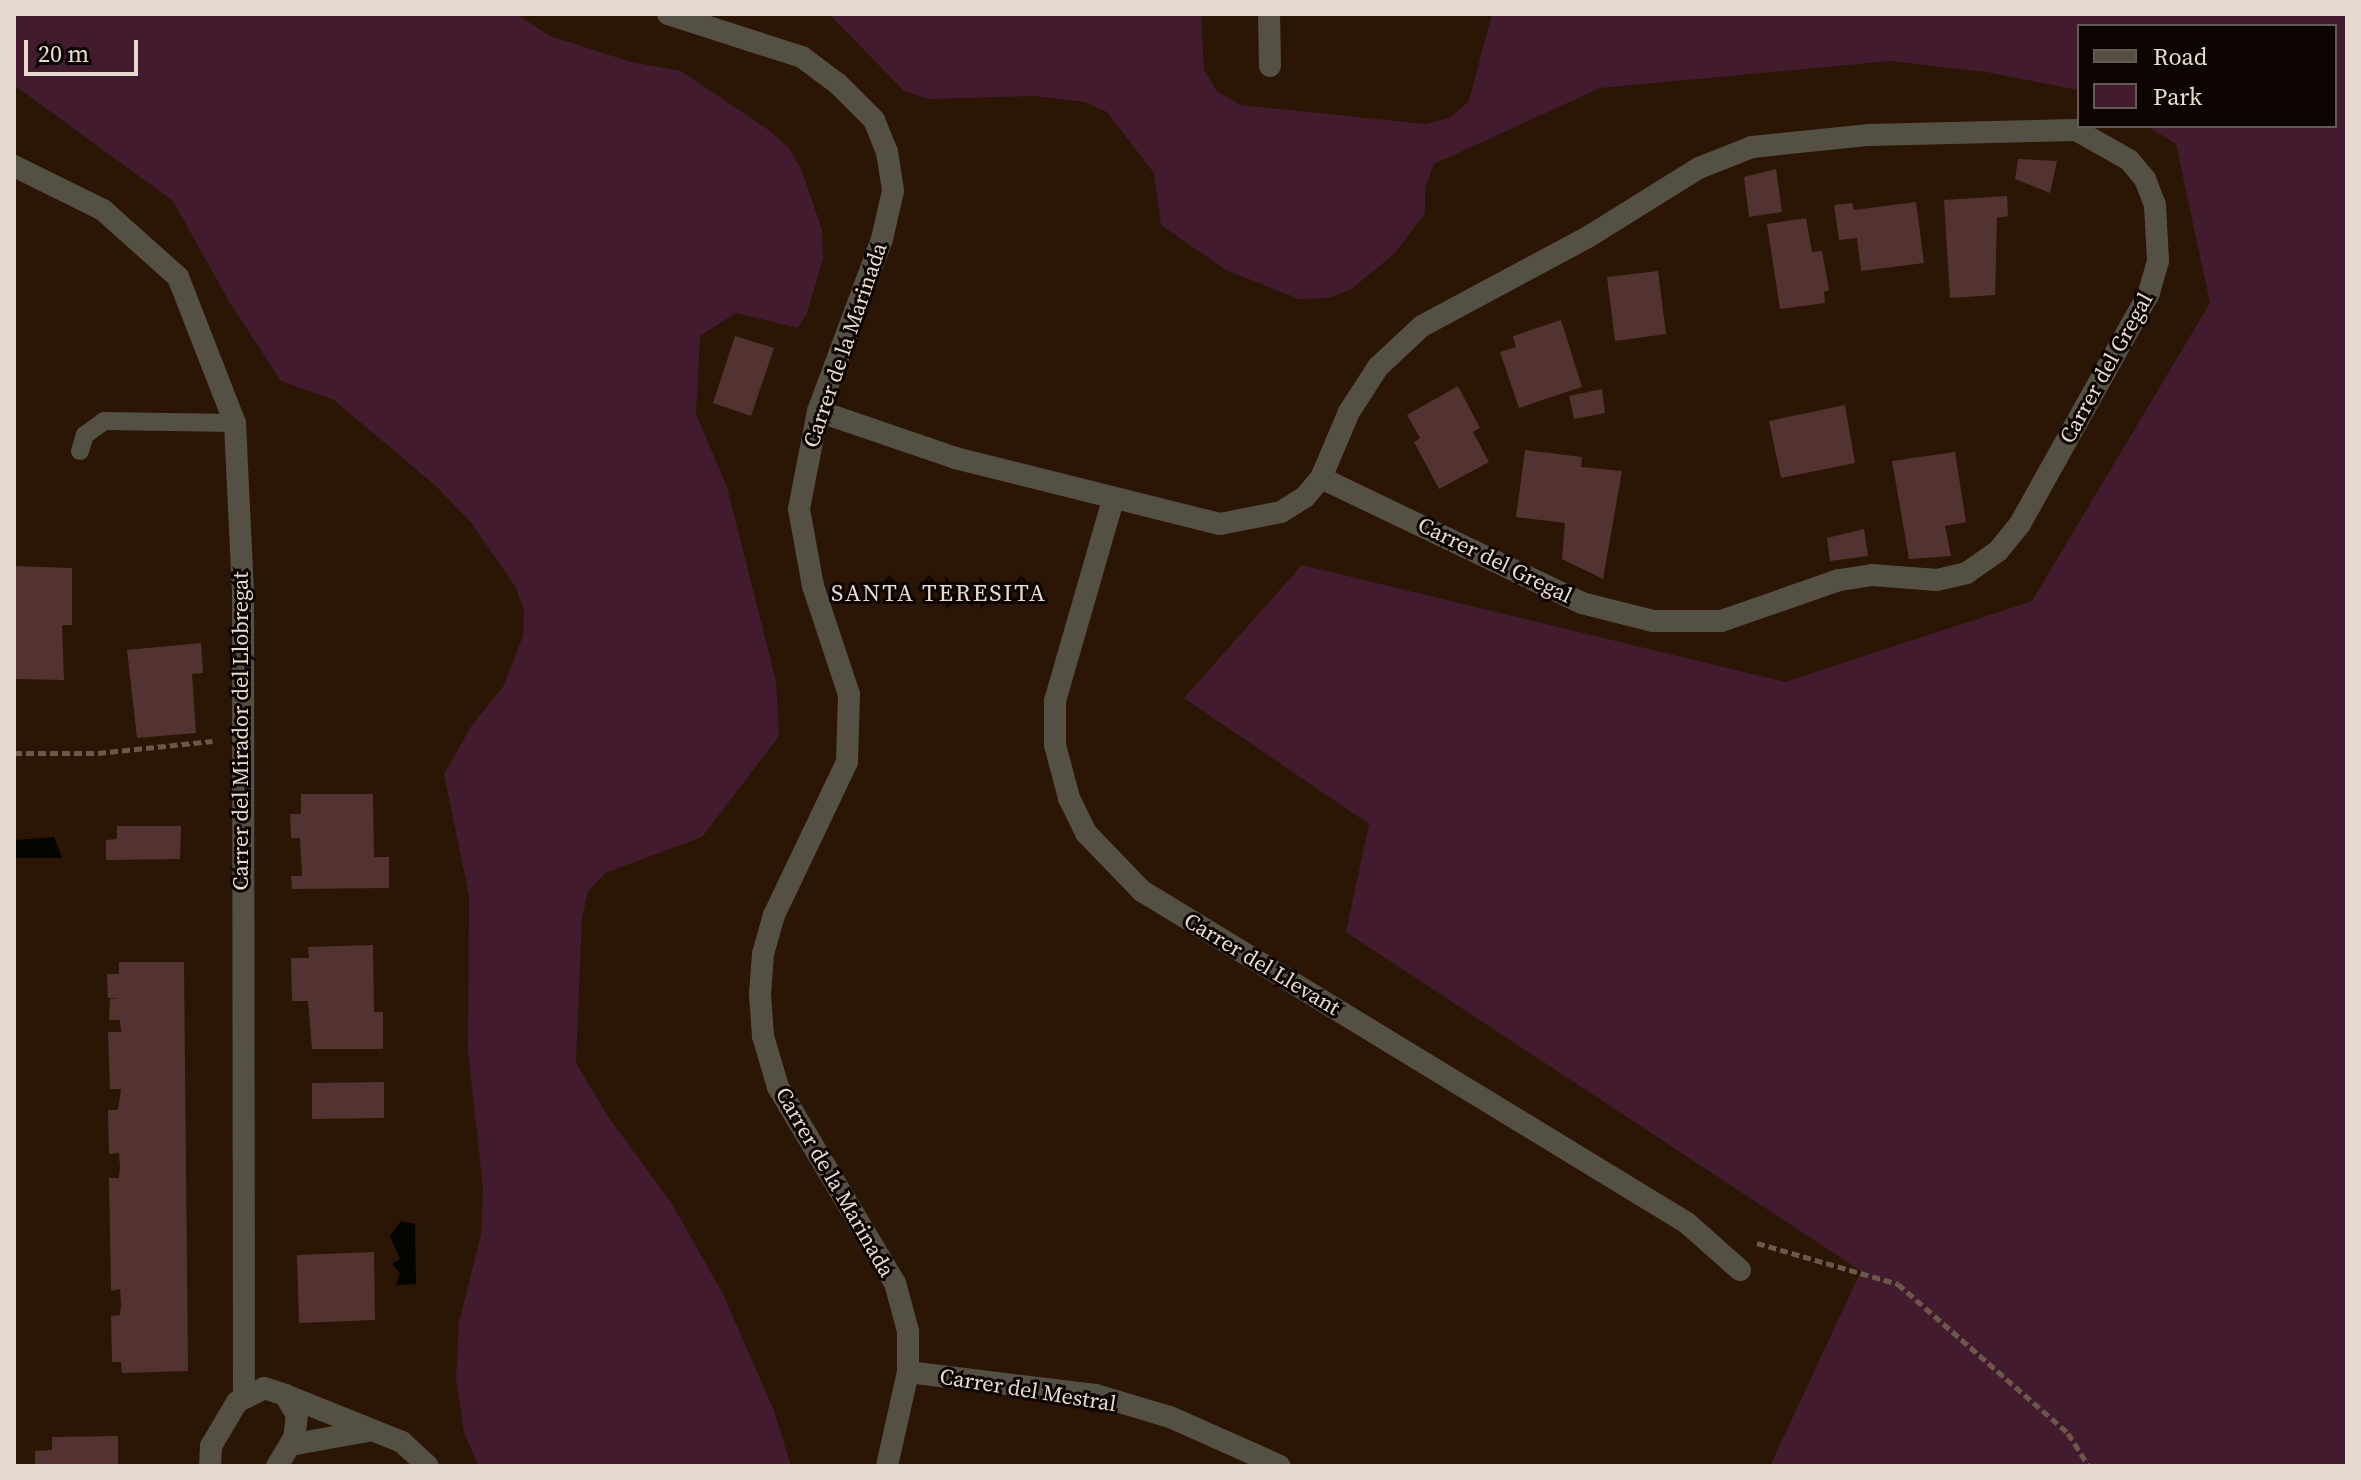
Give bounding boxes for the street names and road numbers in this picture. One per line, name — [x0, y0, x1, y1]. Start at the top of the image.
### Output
street label: Carrer de la Marinada — [798, 239, 892, 451]
street label: Carrer del Gregal — [2054, 288, 2158, 448]
street label: Carrer del Gregal — [1414, 511, 1576, 609]
street label: Carrer del Mirador del Llobregat — [228, 572, 254, 890]
street label: Carrer del Llevant — [1179, 907, 1345, 1021]
street label: Carrer de la Marinada — [770, 1082, 900, 1282]
street label: Carrer del Mestral — [938, 1363, 1118, 1417]

